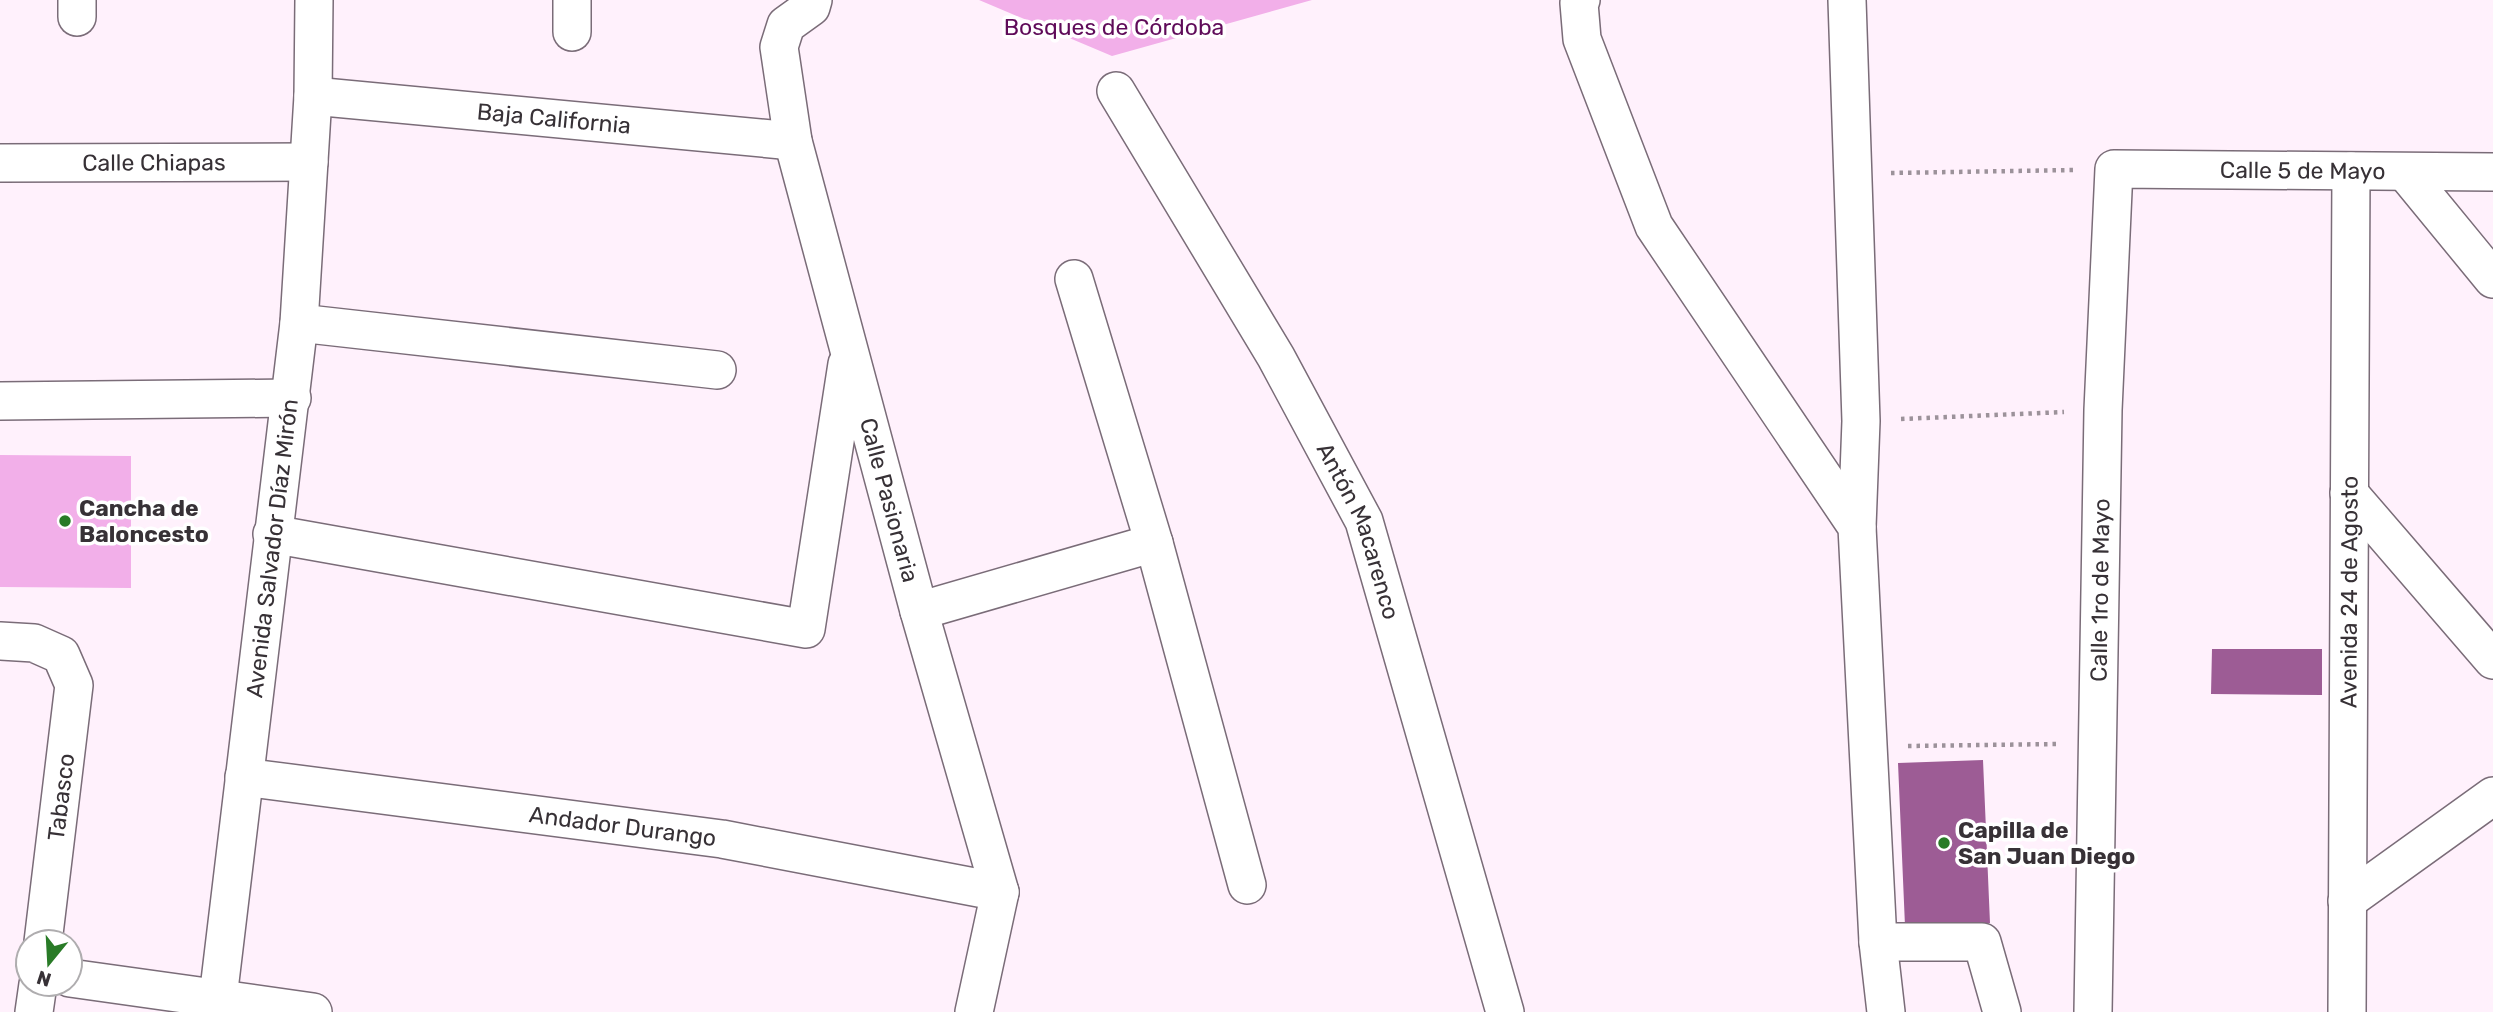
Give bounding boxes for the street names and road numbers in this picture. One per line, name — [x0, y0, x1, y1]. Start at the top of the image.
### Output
street label: Baja California — [476, 97, 632, 140]
street label: Calle Chiapas — [82, 148, 226, 177]
street label: Calle 5 de Mayo — [2220, 156, 2386, 185]
street label: Avenida Salvador Díaz Mirón — [240, 397, 304, 699]
street label: Calle Pasionaria — [854, 415, 925, 585]
street label: Antón Macarenco — [1311, 438, 1406, 623]
street label: Avenida 24 de Agosto — [2334, 476, 2364, 708]
street label: Calle 1ro de Mayo — [2084, 498, 2116, 682]
street label: Tabasco — [42, 752, 80, 842]
street label: Andador Durango — [528, 800, 718, 852]

